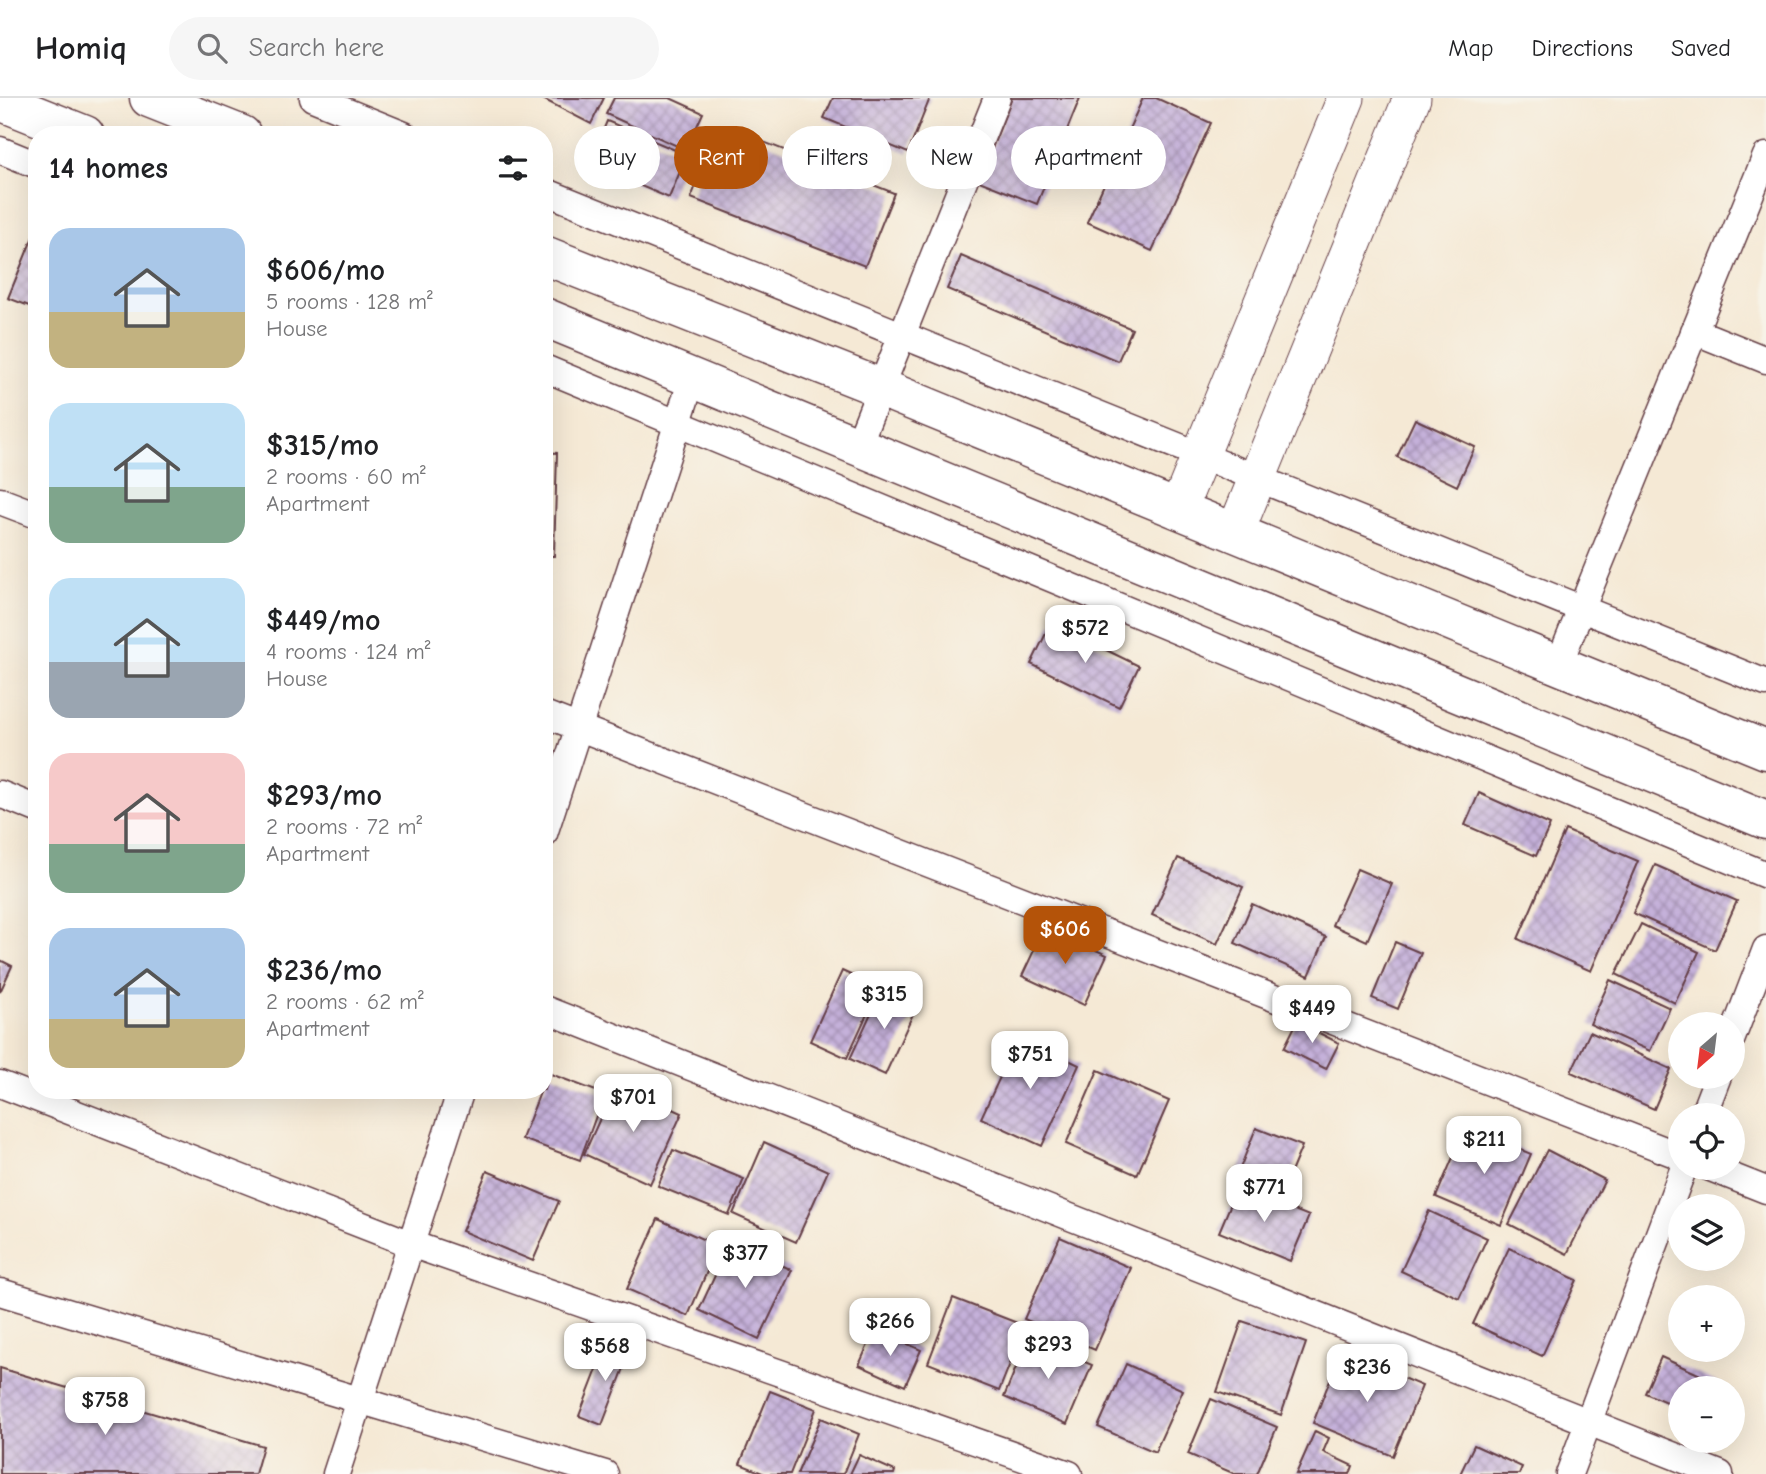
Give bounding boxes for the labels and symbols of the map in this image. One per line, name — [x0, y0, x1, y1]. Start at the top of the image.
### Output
pin: $572 — [1044, 606, 1126, 665]
pin: $606 — [1024, 906, 1106, 966]
pin: $315 — [843, 972, 925, 1031]
pin: $449 — [1271, 986, 1353, 1045]
north arrow — [1668, 1012, 1745, 1088]
pin: $751 — [989, 1032, 1071, 1091]
pin: $701 — [592, 1074, 674, 1134]
pin: $211 — [1443, 1116, 1525, 1176]
pin: $771 — [1223, 1164, 1305, 1224]
pin: $377 — [704, 1230, 786, 1290]
pin: $266 — [849, 1298, 931, 1358]
pin: $293 — [1007, 1322, 1089, 1381]
pin: $568 — [564, 1324, 646, 1383]
pin: $236 — [1326, 1344, 1408, 1404]
pin: $758 — [64, 1378, 146, 1437]

